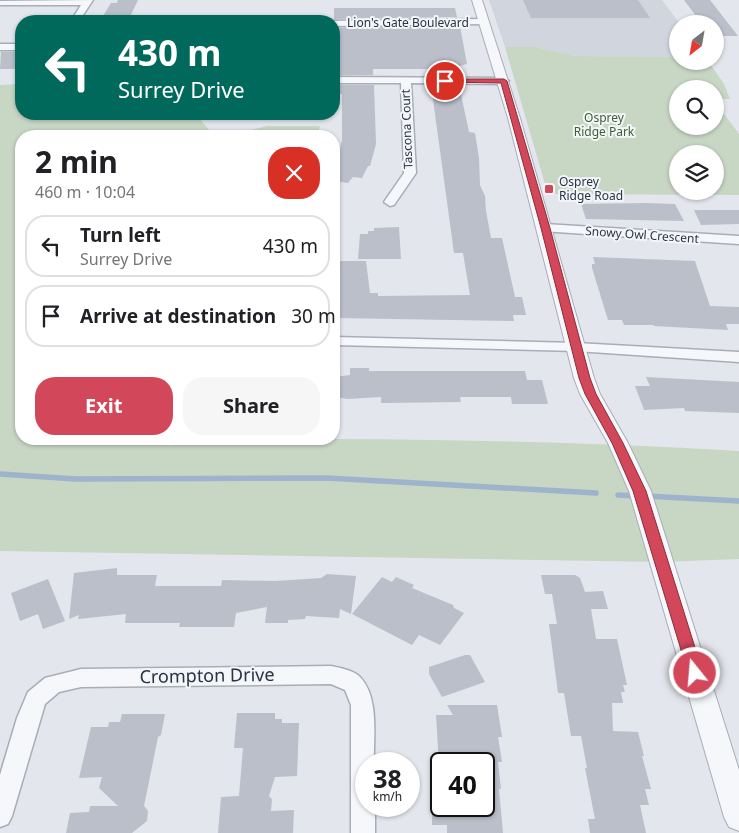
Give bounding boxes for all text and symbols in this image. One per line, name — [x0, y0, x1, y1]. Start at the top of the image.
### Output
street label: Lion's Gate Boulevard — [347, 14, 469, 31]
north arrow — [669, 15, 724, 70]
map controls — [669, 15, 724, 200]
text: 430 m — [118, 29, 221, 76]
icon: left — [35, 35, 100, 100]
pin — [424, 60, 466, 102]
icon: arrive — [431, 67, 459, 95]
text: Surrey Drive — [118, 74, 245, 104]
button: search — [669, 80, 724, 135]
street label: Tascona Court — [397, 88, 416, 169]
park label: Osprey Ridge Park — [574, 109, 635, 140]
text: 2 min — [35, 141, 118, 182]
button: layers — [669, 145, 724, 200]
button: close — [268, 147, 320, 199]
place label: Osprey Ridge Road — [559, 173, 623, 204]
text: 460 m · 10:04 — [35, 181, 135, 203]
marker: Osprey Ridge Road — [543, 183, 555, 195]
text: Turn left — [80, 222, 161, 248]
street label: Snowy Owl Crescent — [585, 222, 700, 247]
icon: left — [37, 232, 65, 260]
text: 430 m — [263, 233, 318, 259]
text: Surrey Drive — [80, 248, 172, 270]
icon: arrive — [37, 302, 65, 330]
text: Arrive at destination — [80, 303, 276, 329]
text: 30 m — [291, 303, 336, 329]
button: Exit — [35, 377, 173, 435]
button: Share — [183, 377, 320, 435]
position arrow — [668, 646, 720, 698]
street label: Crompton Drive — [139, 662, 275, 688]
speed limit sign: 40 — [430, 752, 495, 817]
text: 38 — [373, 761, 402, 795]
text: km/h — [373, 788, 402, 805]

